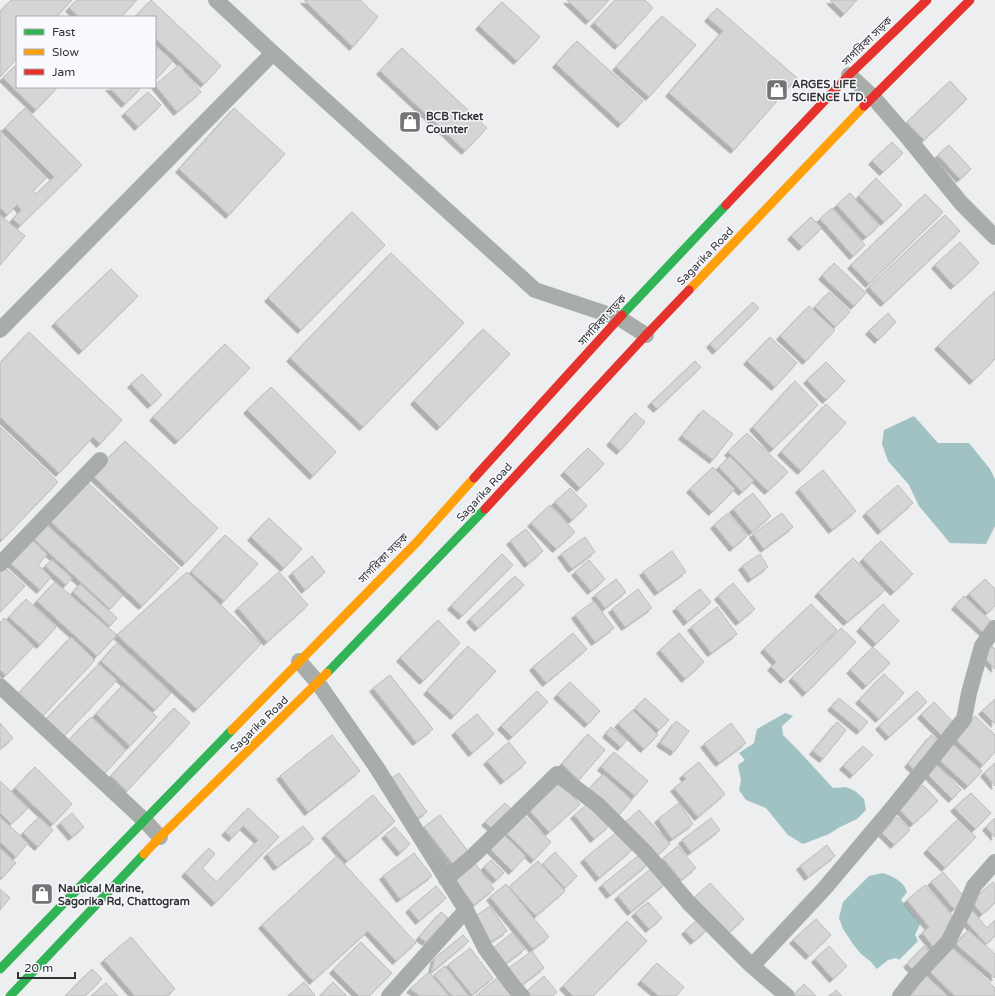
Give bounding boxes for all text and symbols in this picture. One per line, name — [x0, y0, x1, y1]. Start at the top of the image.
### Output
street label: সাগরিকা সড়ক — [839, 14, 895, 69]
legend — [16, 16, 156, 88]
text: Fast — [52, 25, 76, 39]
text: Slow — [52, 45, 79, 59]
text: Jam — [52, 65, 75, 79]
shop icon: ARGES LIFE SCIENCE LTD. — [764, 77, 790, 103]
place label: ARGES LIFE SCIENCE LTD. — [792, 78, 866, 104]
shop icon: BCB Ticket Counter — [397, 109, 423, 135]
place label: BCB Ticket Counter — [426, 110, 484, 136]
street label: Sagarika Road — [674, 225, 736, 288]
street label: সাগরিকা সড়ক — [575, 292, 629, 349]
street label: Sagarika Road — [454, 460, 515, 524]
street label: সাগরিকা সড়ক — [355, 531, 411, 586]
street label: Sagarika Road — [228, 693, 291, 755]
shop icon: Nautical Marine, Sagorika Rd, Chattogram — [29, 881, 55, 907]
place label: Nautical Marine, Sagorika Rd, Chattogram — [58, 882, 190, 909]
scale bar — [18, 954, 75, 980]
text: 20 m — [24, 961, 53, 975]

